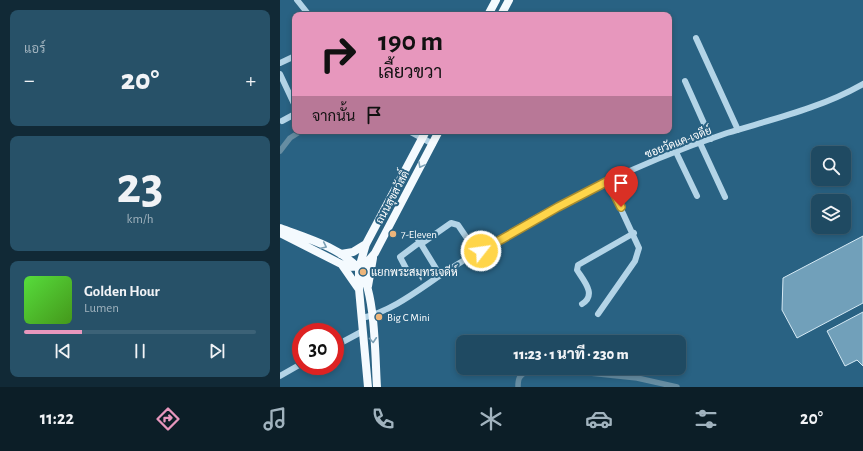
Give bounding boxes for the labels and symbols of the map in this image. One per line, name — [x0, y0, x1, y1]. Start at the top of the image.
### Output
street label: ซอยวัดแค-เจดีย์ — [642, 122, 713, 160]
one-way arrow — [418, 161, 426, 169]
street label: ถนนสุขสวัสดิ์ — [368, 166, 414, 227]
pin — [604, 166, 638, 207]
marker: 7-Eleven — [388, 229, 398, 239]
place label: 7-Eleven — [401, 229, 437, 240]
position arrow — [460, 230, 502, 272]
one-way arrow — [319, 241, 327, 249]
place label: แยกพระสมุทรเจดีห์ — [371, 264, 458, 281]
marker: แยกพระสมุทรเจดีห์ — [358, 267, 368, 277]
marker: Big C Mini — [374, 312, 384, 322]
place label: Big C Mini — [387, 312, 430, 323]
speed limit sign: 30 — [292, 323, 344, 375]
one-way arrow — [369, 337, 378, 343]

